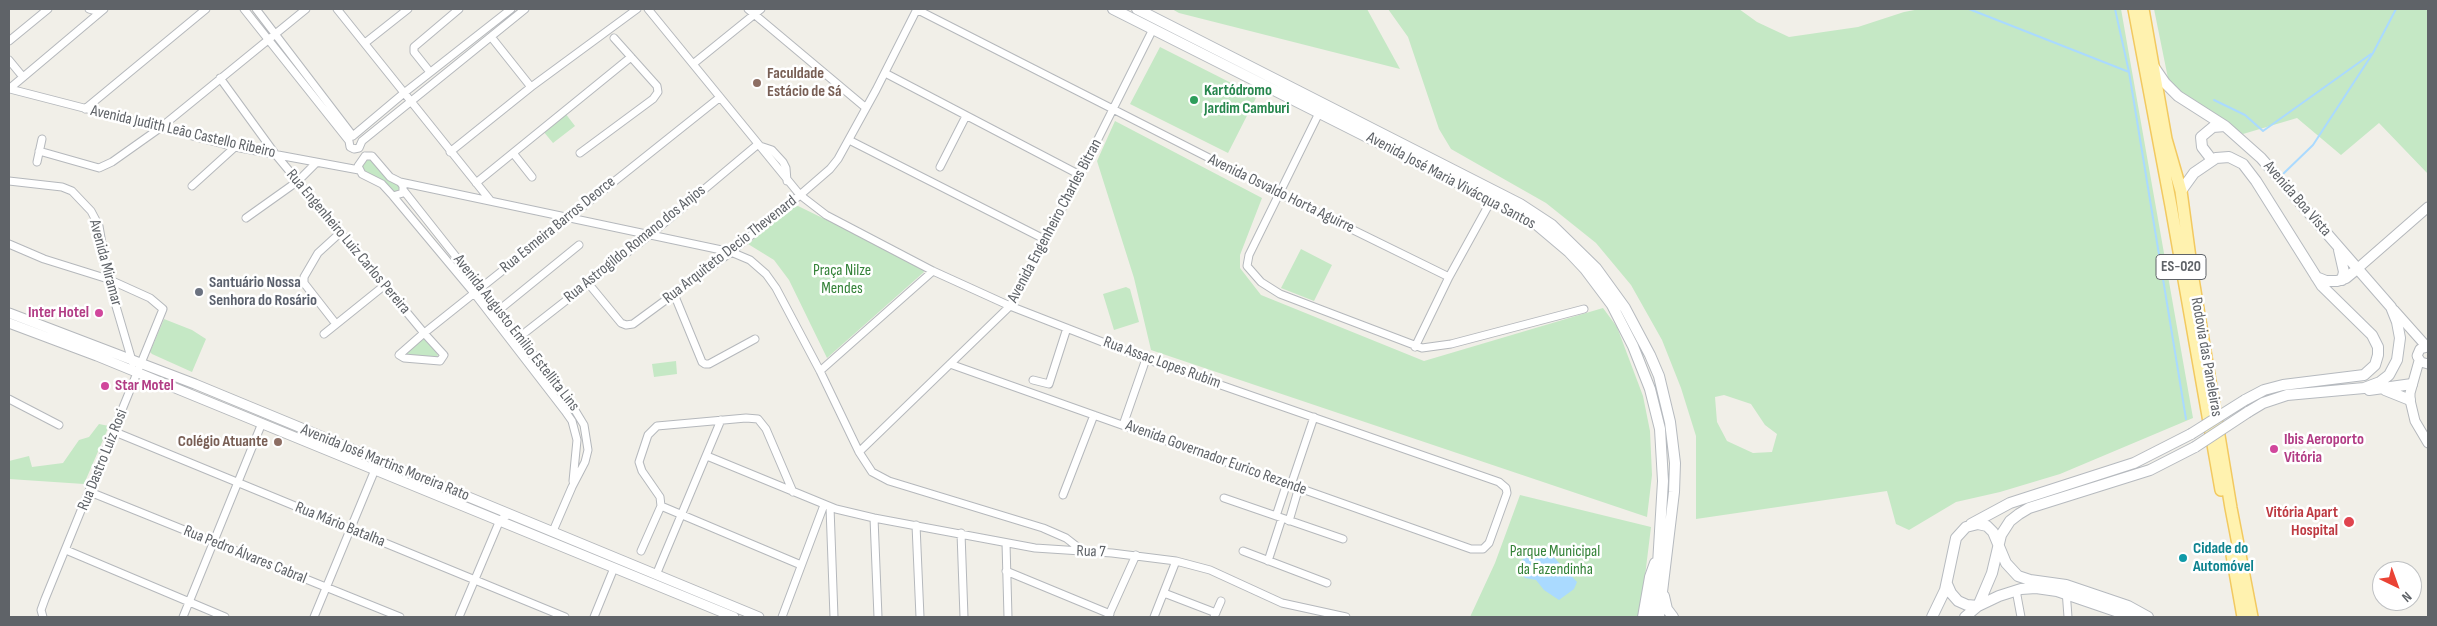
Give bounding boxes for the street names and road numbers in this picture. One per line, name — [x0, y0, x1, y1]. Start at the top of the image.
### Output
street label: Avenida Judith Leão Castello Ribeiro — [89, 101, 277, 163]
street label: Avenida José Maria Vivácqua Santos — [1363, 128, 1539, 234]
street label: Avenida Engenheiro Charles Bitran — [1004, 136, 1106, 306]
street label: Avenida Osvaldo Horta Aguirre — [1205, 150, 1357, 238]
street label: Avenida Boa Vista — [2259, 157, 2335, 241]
street label: Rua Engenheiro Luiz Carlos Pereira — [282, 166, 414, 318]
street label: Rua Esmeira Barros Deorce — [496, 173, 620, 277]
street label: Rua Astrogildo Romano dos Anjos — [560, 181, 710, 307]
street label: Rua Arquiteto Decio Thevenard — [659, 192, 801, 308]
street label: Avenida Miramar — [84, 218, 126, 308]
street label: Avenida Augusto Emilio Estellita Lins — [449, 251, 583, 415]
road number: ES-020 — [2156, 254, 2206, 280]
street label: Rodovia das Paneleiras — [2186, 296, 2226, 418]
street label: Rua Assac Lopes Rubim — [1101, 333, 1223, 393]
street label: Rua Dastro Luiz Rosi — [74, 407, 132, 513]
street label: Avenida Governador Eurico Rezende — [1123, 416, 1309, 500]
street label: Avenida José Martins Moreira Rato — [298, 420, 472, 506]
street label: Rua Mário Batalha — [292, 498, 388, 552]
street label: Rua Pedro Álvares Cabral — [181, 522, 309, 588]
street label: Rua 7 — [1076, 542, 1106, 562]

